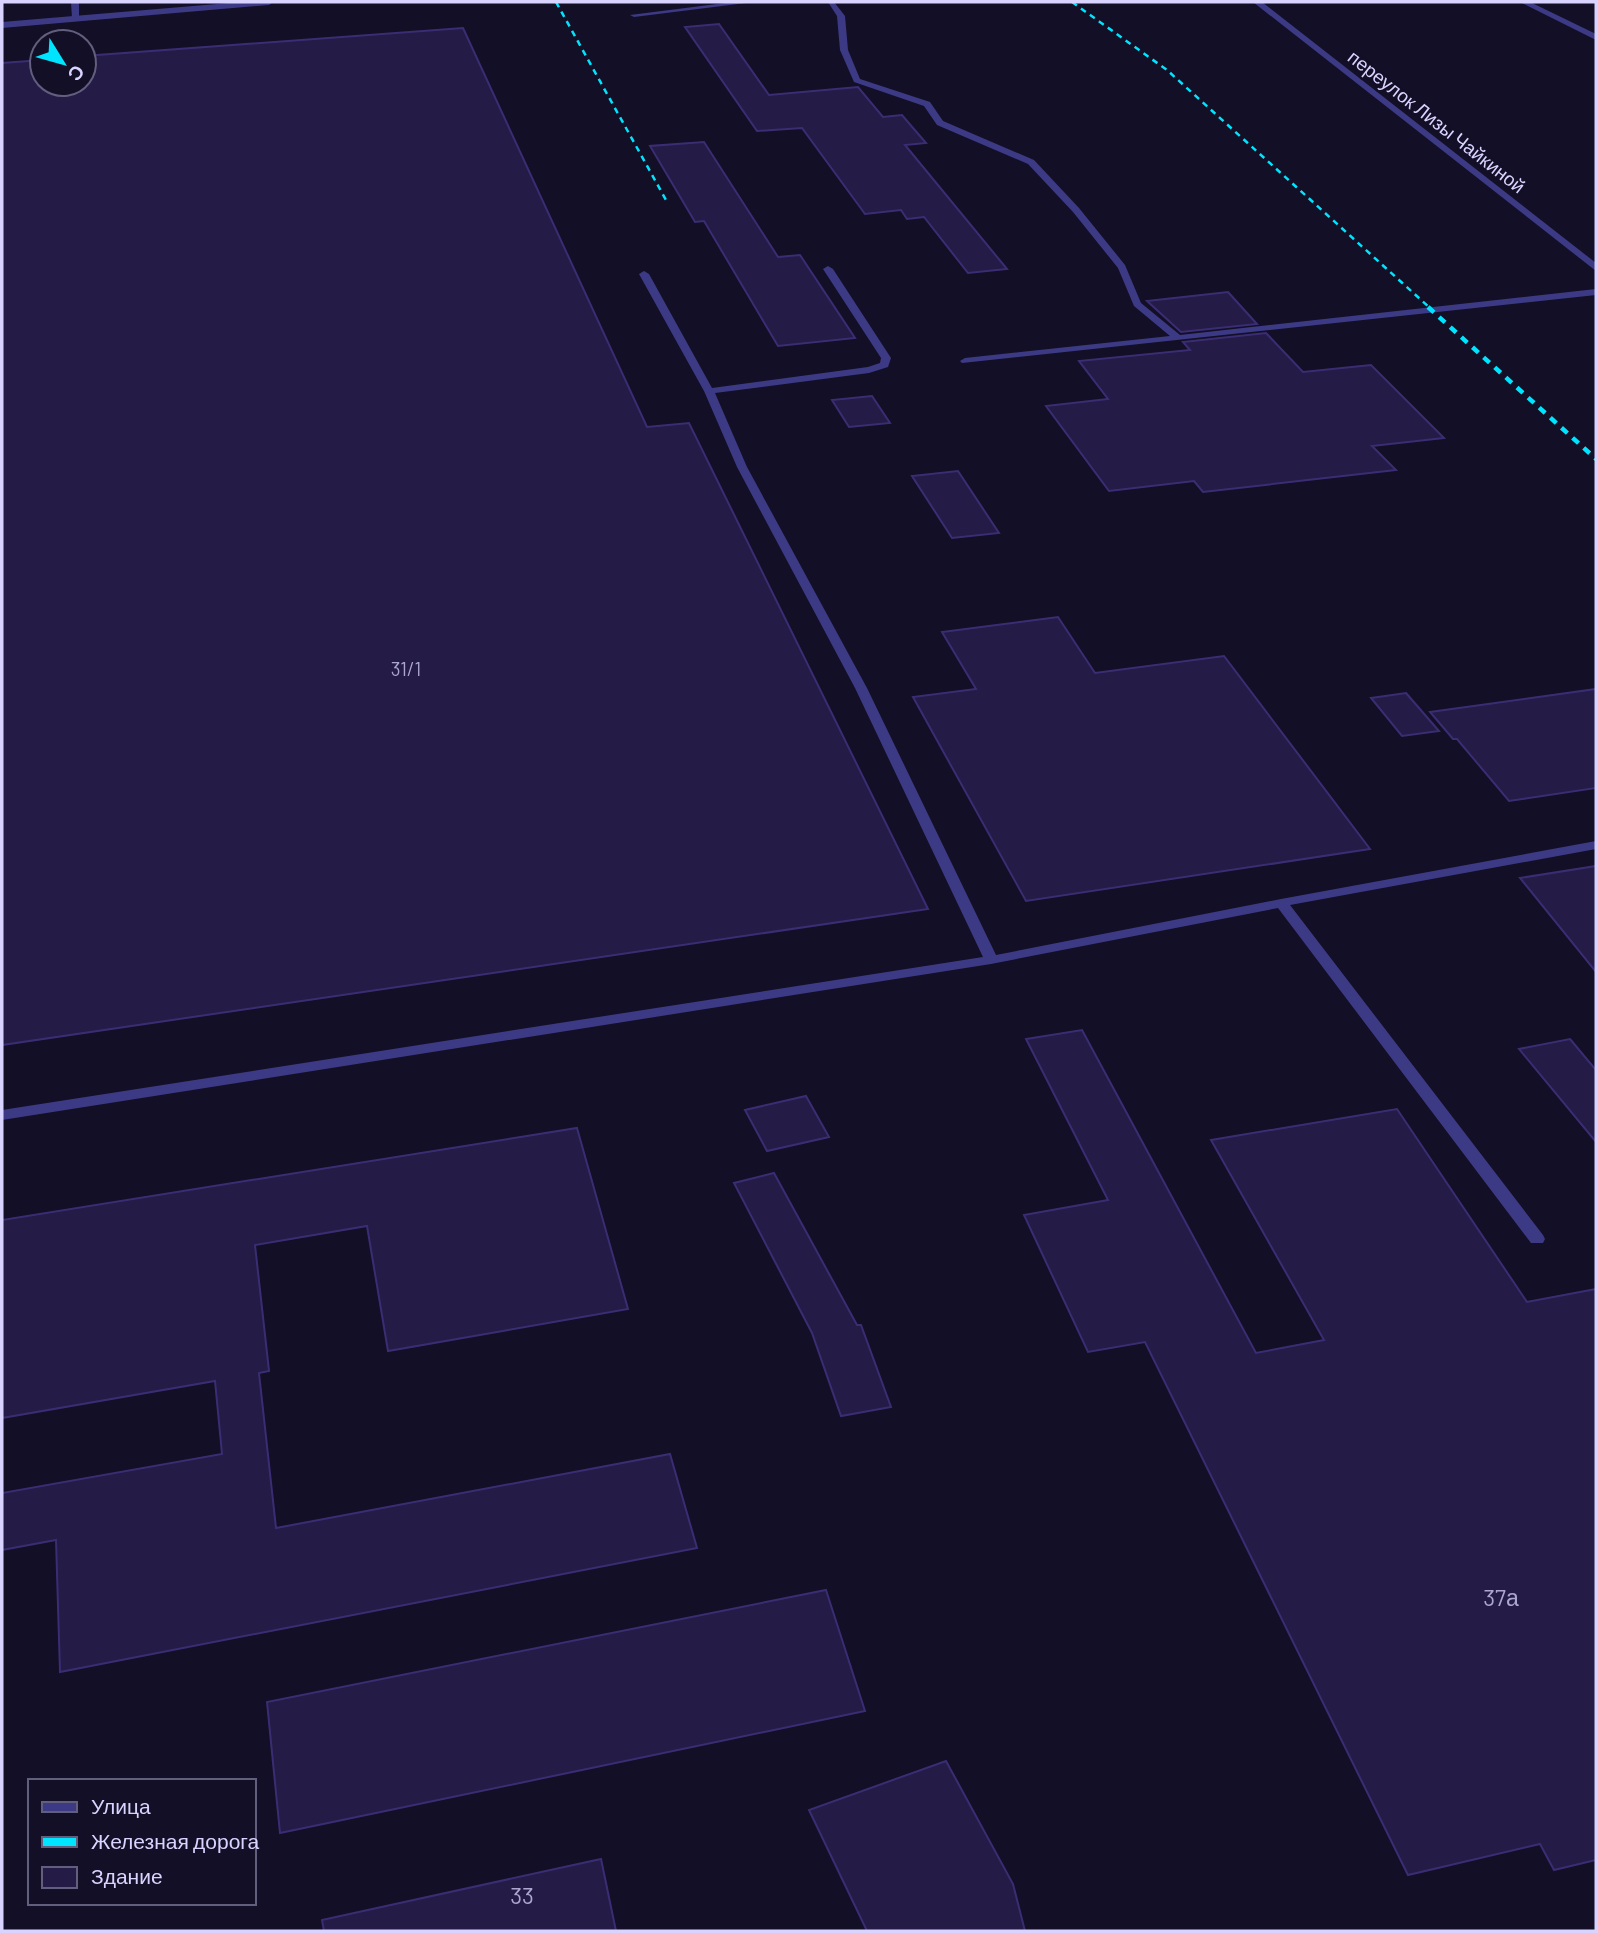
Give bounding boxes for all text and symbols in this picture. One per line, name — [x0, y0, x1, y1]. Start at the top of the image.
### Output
north arrow — [28, 28, 98, 98]
street label: переулок Лизы Чайкиной — [1344, 45, 1530, 197]
text: С — [63, 61, 90, 86]
house number: 31/1 — [391, 657, 421, 680]
house number: 37а — [1483, 1583, 1519, 1611]
legend — [28, 1779, 256, 1905]
text: Улица — [91, 1793, 151, 1818]
text: Железная дорога — [91, 1828, 260, 1853]
text: Здание — [91, 1863, 163, 1888]
house number: 33 — [510, 1881, 534, 1909]

